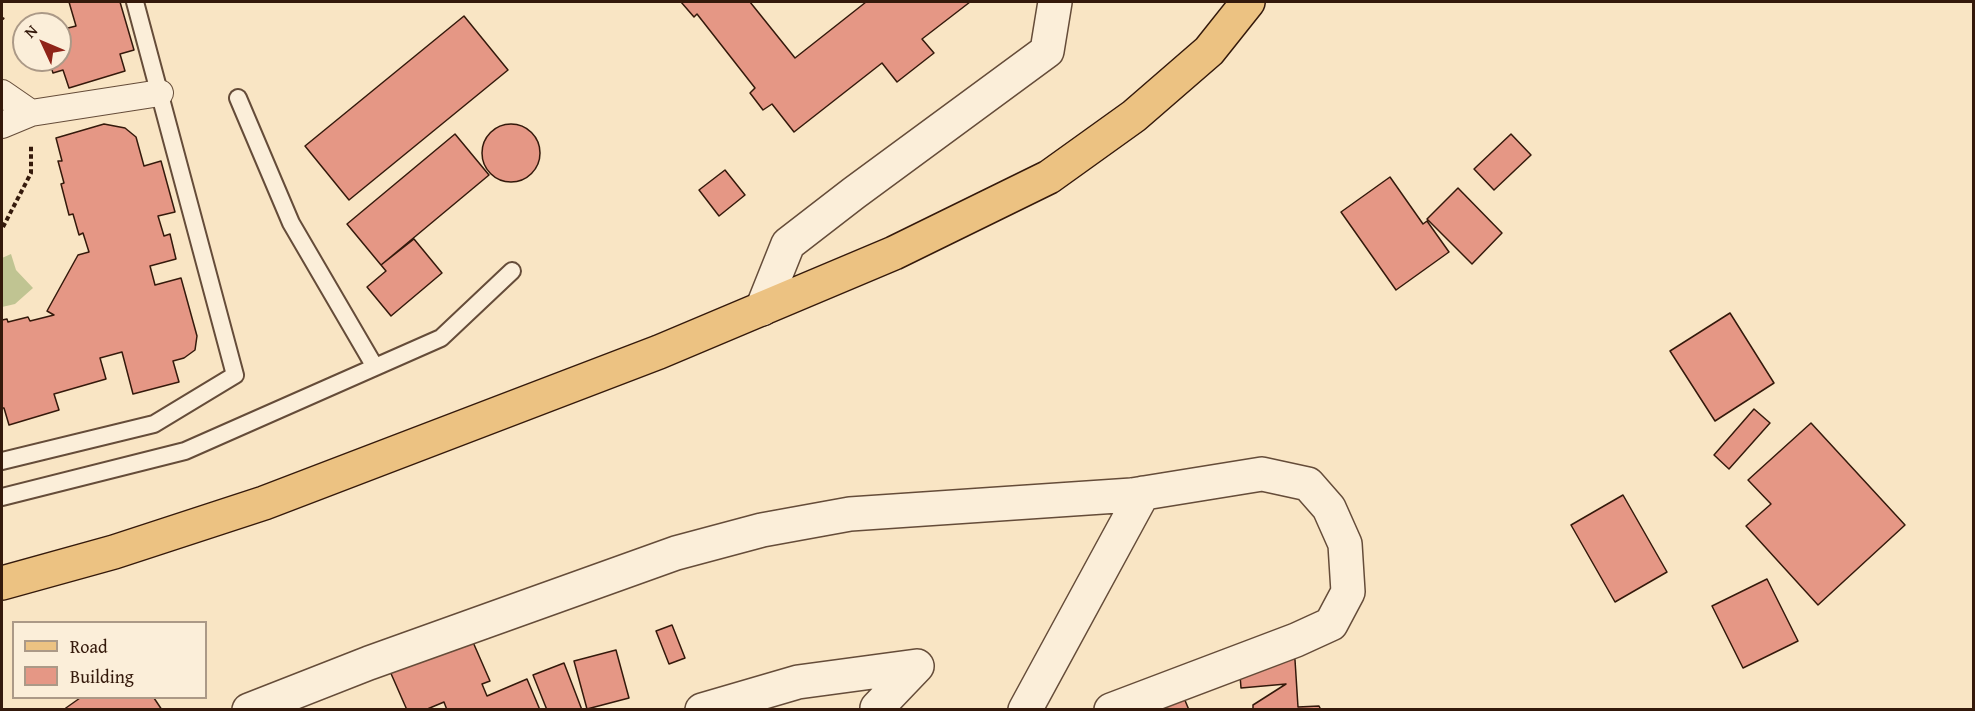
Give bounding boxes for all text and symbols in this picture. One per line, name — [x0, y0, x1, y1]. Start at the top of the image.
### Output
north arrow — [12, 12, 72, 72]
text: N — [18, 19, 43, 43]
legend — [12, 621, 207, 699]
text: Road — [70, 633, 108, 660]
text: Building — [70, 663, 134, 690]

